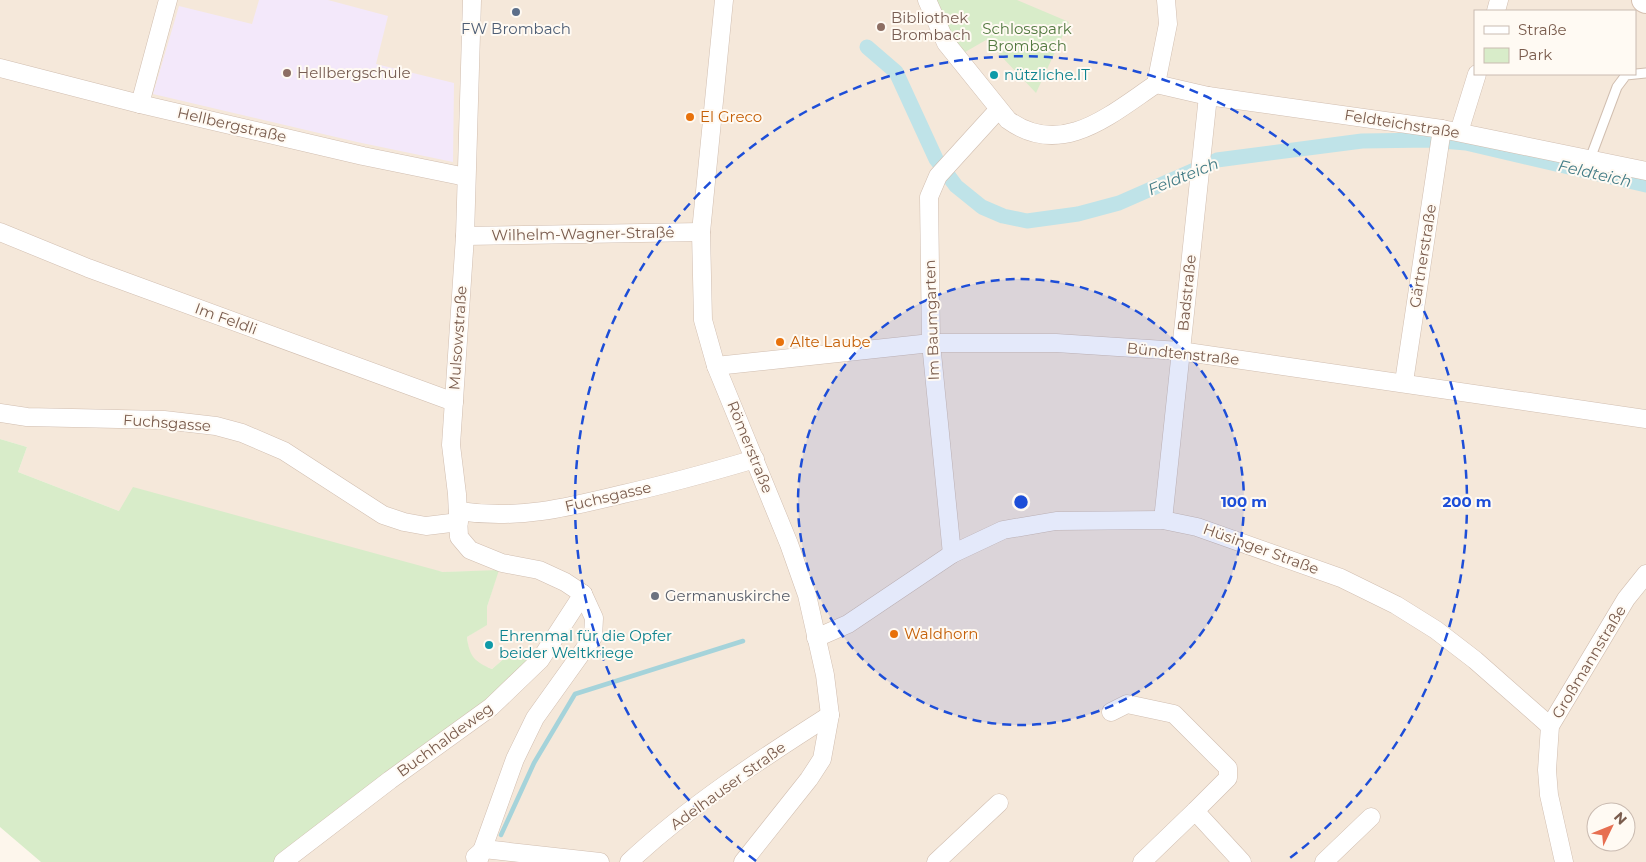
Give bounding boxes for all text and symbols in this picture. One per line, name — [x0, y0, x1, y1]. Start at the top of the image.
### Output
marker: FW Brombach — [510, 6, 522, 18]
place label: Bibliothek Brombach — [891, 8, 971, 44]
legend — [1474, 10, 1636, 75]
place label: FW Brombach — [461, 19, 571, 38]
park label: Schlosspark Brombach — [982, 19, 1072, 55]
text: Straße — [1518, 20, 1567, 39]
marker: Bibliothek Brombach — [875, 21, 887, 33]
text: Park — [1518, 45, 1552, 64]
place label: Hellbergschule — [297, 63, 411, 82]
place label: nützliche.IT — [1004, 65, 1090, 84]
marker: Hellbergschule — [281, 67, 293, 79]
marker: nützliche.IT — [988, 69, 1000, 81]
street label: Hellbergstraße — [176, 103, 289, 146]
street label: Feldteichstraße — [1343, 105, 1461, 142]
place label: El Greco — [700, 107, 762, 126]
marker: El Greco — [684, 111, 696, 123]
water label: Feldteich — [1145, 154, 1221, 199]
water label: Feldteich — [1556, 156, 1633, 191]
street label: Gärtnerstraße — [1405, 203, 1440, 309]
street label: Wilhelm-Wagner-Straße — [491, 222, 675, 245]
street label: Badstraße — [1173, 254, 1200, 332]
street label: Im Baumgarten — [920, 259, 943, 381]
street label: Mulsowstraße — [444, 285, 471, 391]
street label: Im Feldli — [192, 298, 260, 339]
place label: Alte Laube — [790, 332, 870, 351]
marker: Alte Laube — [774, 336, 786, 348]
street label: Bündtenstraße — [1126, 338, 1240, 369]
street label: Römerstraße — [723, 398, 778, 496]
street label: Fuchsgasse — [123, 410, 212, 435]
street label: Fuchsgasse — [563, 477, 653, 516]
text: 100 m — [1221, 492, 1267, 511]
text: 200 m — [1442, 492, 1492, 511]
centre of rings — [1012, 493, 1030, 511]
street label: Hüsinger Straße — [1201, 519, 1322, 578]
place label: Germanuskirche — [665, 586, 790, 605]
marker: Germanuskirche — [649, 590, 661, 602]
street label: Großmannstraße — [1547, 602, 1630, 722]
place label: Waldhorn — [904, 624, 978, 643]
place label: Ehrenmal für die Opfer beider Weltkriege — [499, 626, 672, 662]
marker: Waldhorn — [888, 628, 900, 640]
marker: Ehrenmal für die Opfer beider Weltkriege — [483, 639, 495, 651]
street label: Buchhaldeweg — [393, 698, 497, 781]
street label: Adelhauser Straße — [666, 737, 789, 834]
north arrow — [1586, 802, 1636, 852]
text: N — [1610, 808, 1631, 828]

